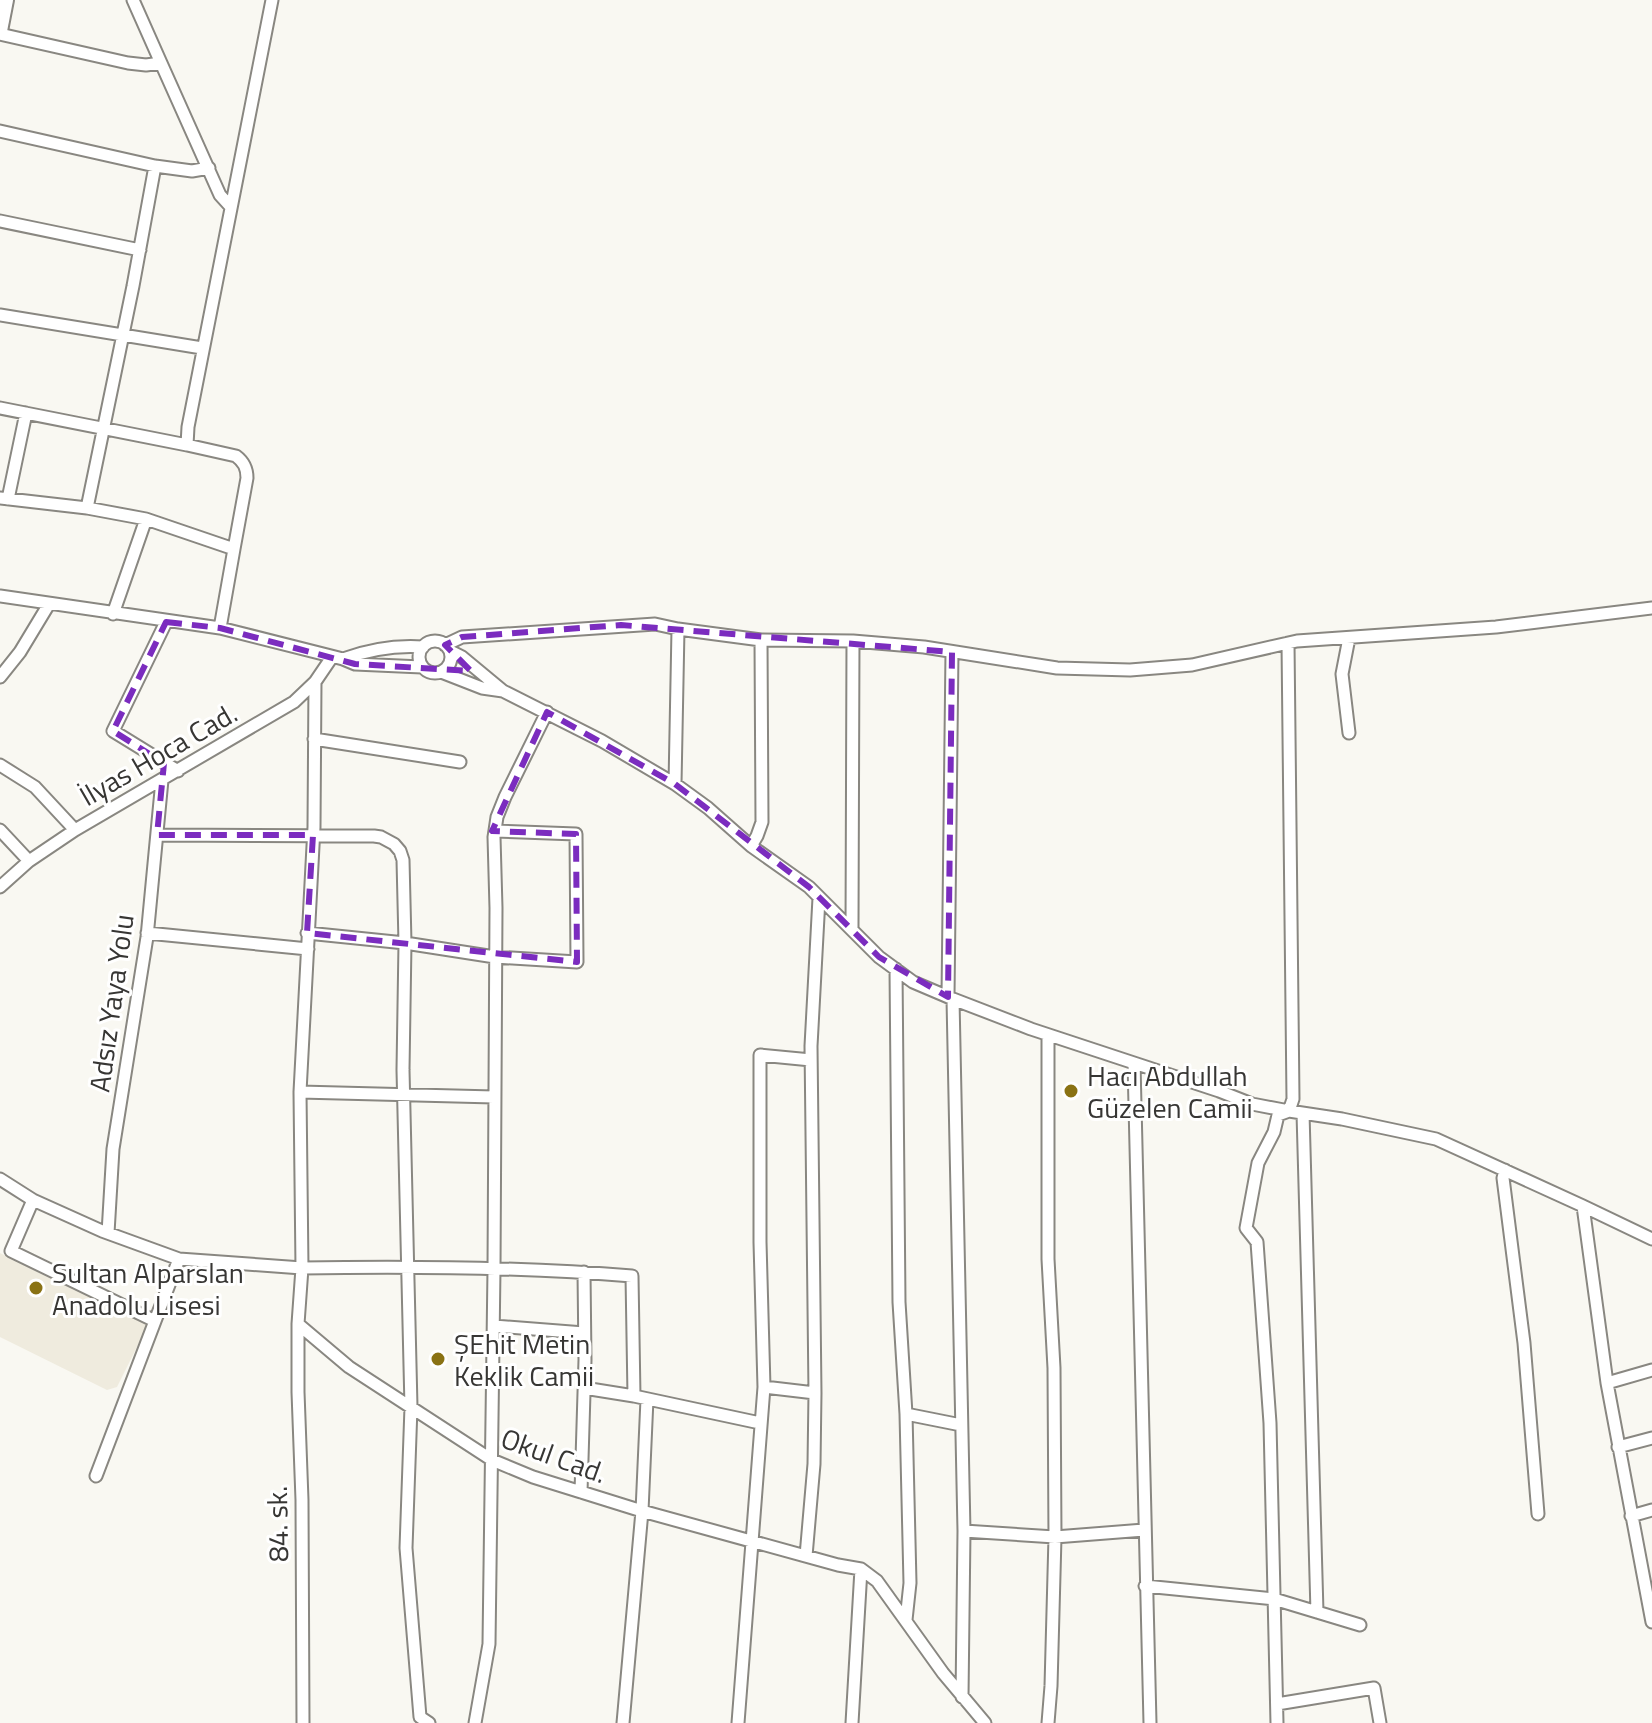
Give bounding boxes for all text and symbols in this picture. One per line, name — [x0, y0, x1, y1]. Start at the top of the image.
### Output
street label: İlyas Hoca Cad. — [71, 691, 245, 817]
street label: Adsız Yaya Yolu — [77, 911, 145, 1095]
place label: Hacı Abdullah Güzelen Camii — [1087, 1054, 1253, 1129]
marker: Hacı Abdullah Güzelen Camii — [1062, 1082, 1080, 1100]
place label: Sultan Alparslan Anadolu Lisesi — [52, 1251, 244, 1326]
marker: Sultan Alparslan Anadolu Lisesi — [27, 1279, 45, 1297]
place label: ŞEhit Metin Keklik Camii — [454, 1322, 594, 1397]
marker: ŞEhit Metin Keklik Camii — [429, 1350, 447, 1368]
street label: Okul Cad. — [495, 1416, 613, 1494]
street label: 84. sk. — [255, 1486, 299, 1562]

